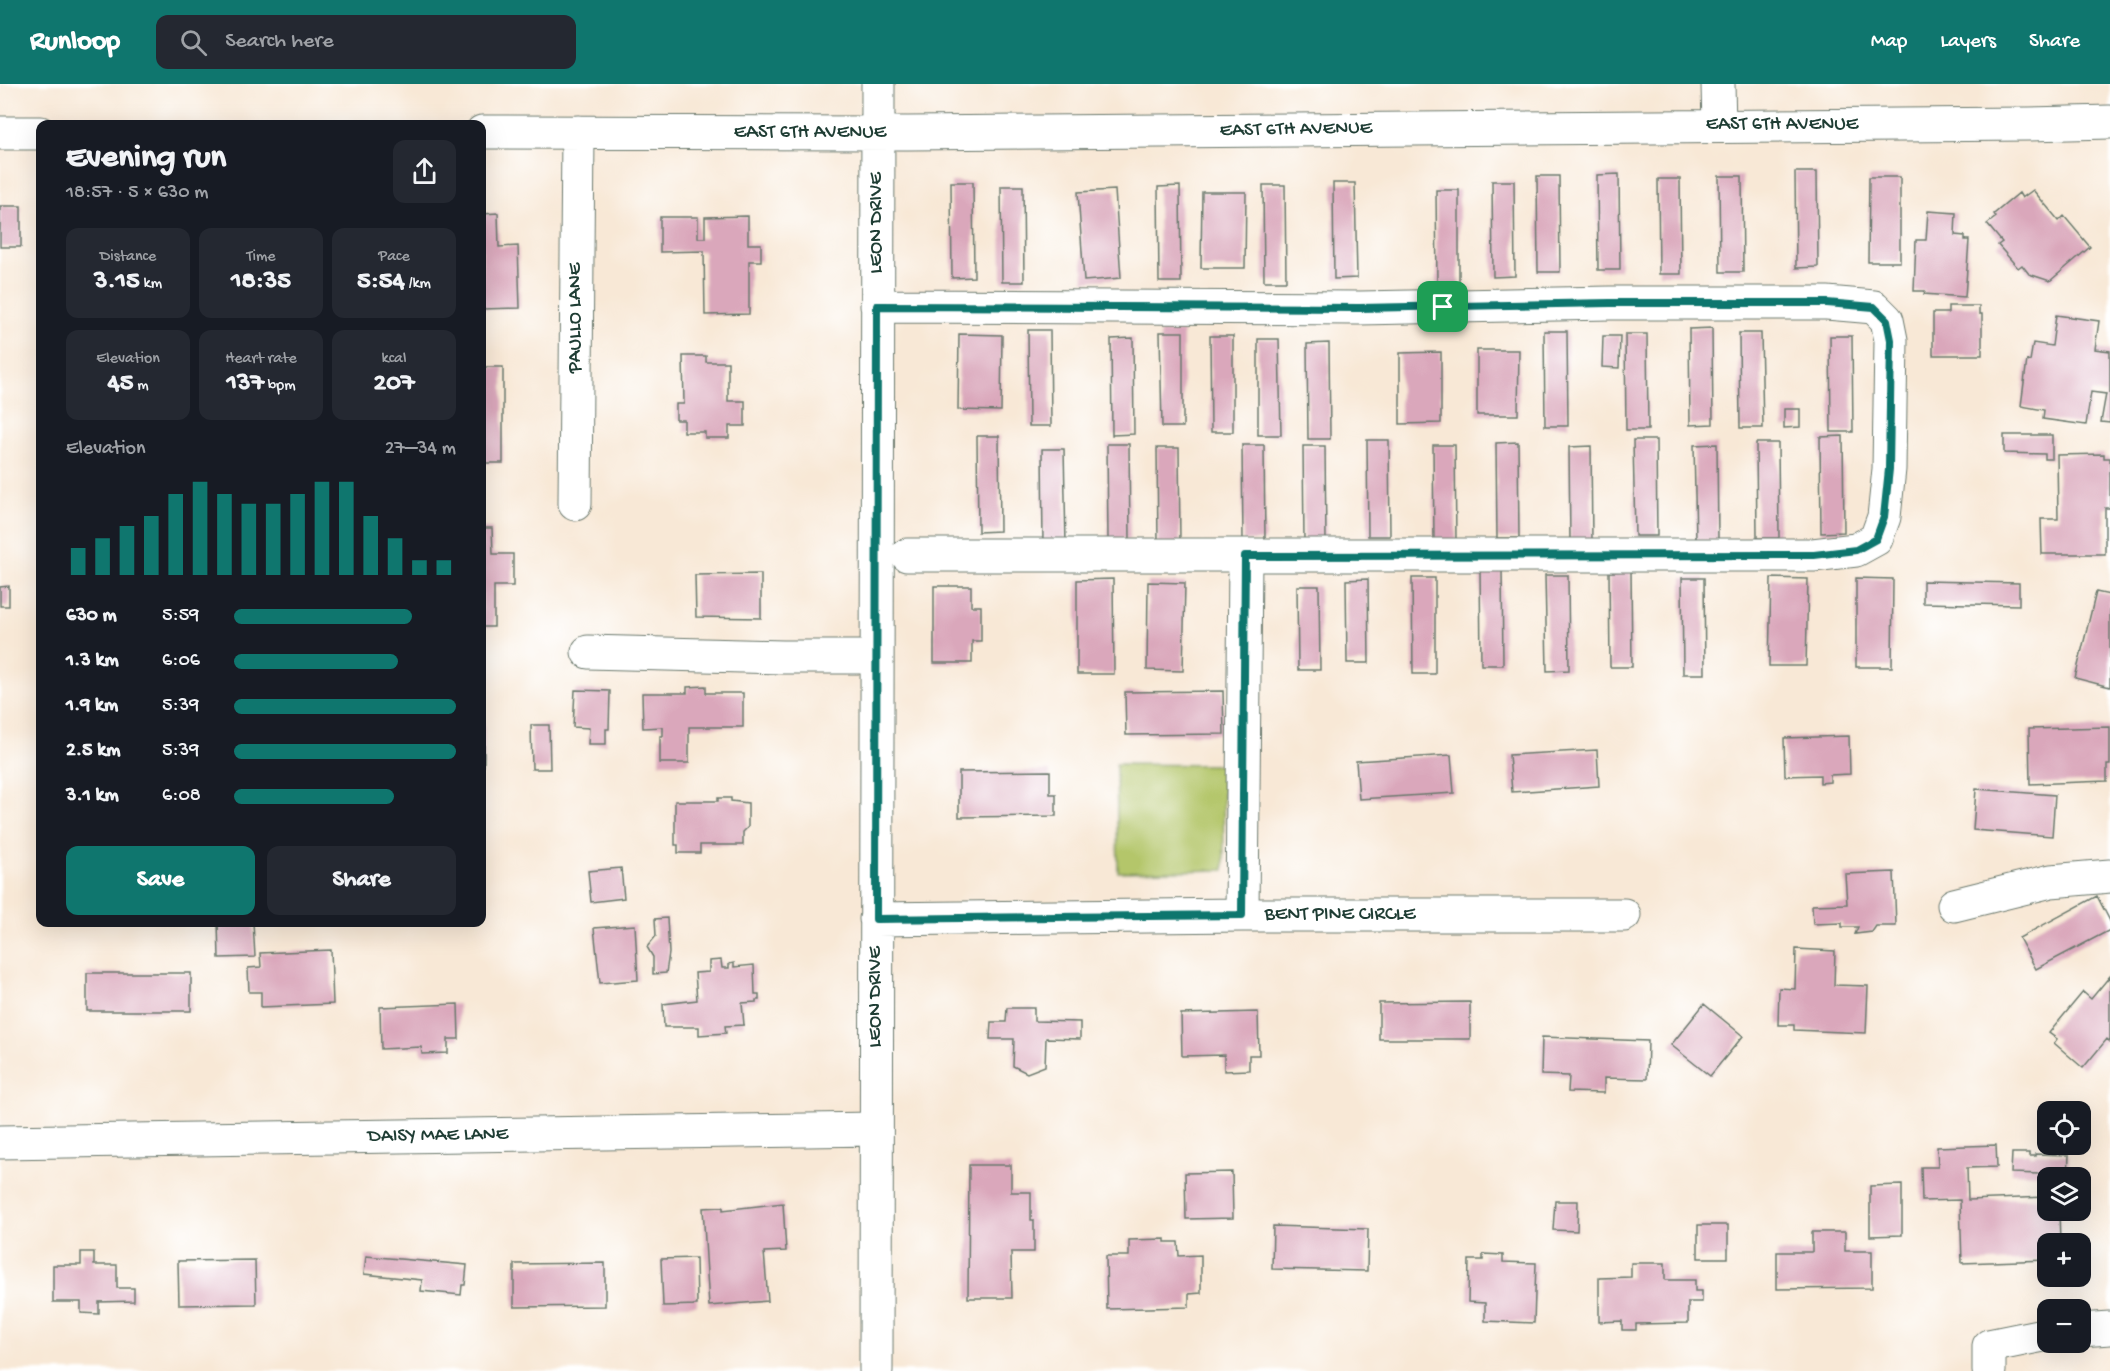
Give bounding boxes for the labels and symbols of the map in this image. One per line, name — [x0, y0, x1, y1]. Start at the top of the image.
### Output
street label: EAST 6TH AVENUE — [1706, 114, 1860, 137]
street label: EAST 6TH AVENUE — [1220, 117, 1374, 143]
street label: EAST 6TH AVENUE — [734, 122, 888, 145]
street label: LEON DRIVE — [866, 171, 889, 274]
street label: PAULLO LANE — [565, 261, 588, 374]
pin — [1417, 281, 1468, 332]
street label: BENT PINE CIRCLE — [1263, 904, 1417, 927]
street label: LEON DRIVE — [865, 945, 888, 1048]
street label: DAISY MAE LANE — [366, 1123, 510, 1149]

